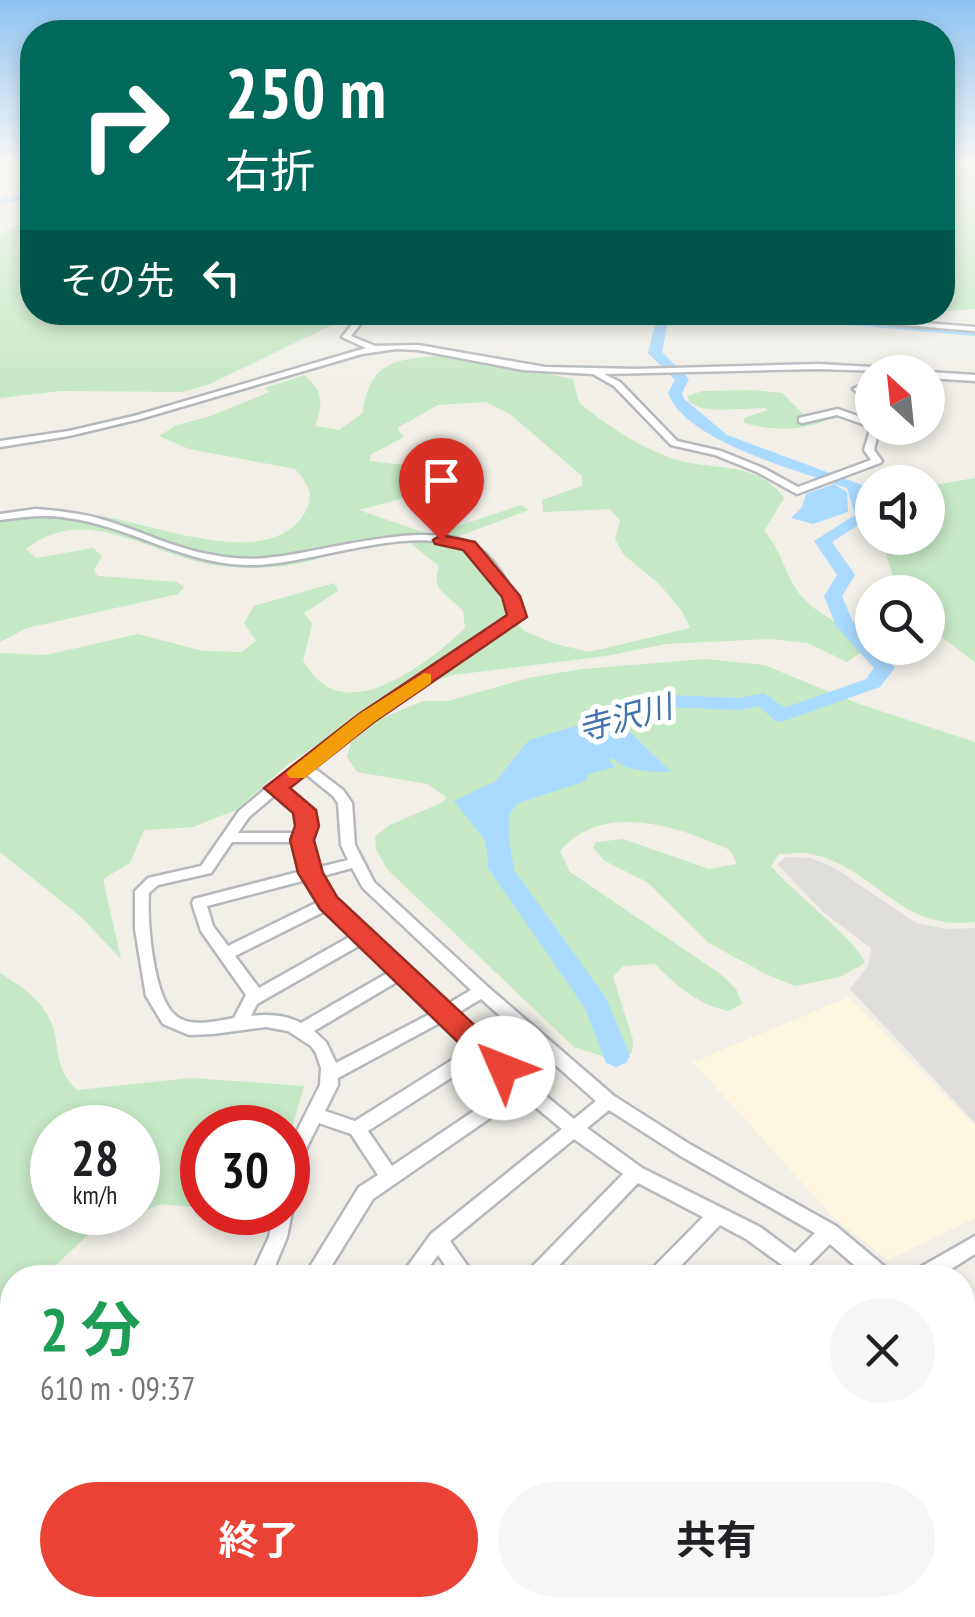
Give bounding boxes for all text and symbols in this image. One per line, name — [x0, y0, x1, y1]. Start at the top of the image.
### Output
text: 250 m — [225, 47, 386, 137]
icon: right — [60, 60, 190, 190]
text: 右折 — [225, 141, 315, 199]
icon: left — [194, 250, 249, 305]
text: その先 — [60, 255, 174, 304]
north arrow — [855, 355, 945, 445]
map controls — [855, 355, 945, 665]
pin — [399, 438, 484, 541]
icon: arrive — [414, 453, 469, 508]
button: sound — [855, 465, 945, 555]
button: search — [855, 575, 945, 665]
water label: 寺沢川 — [573, 684, 679, 750]
position arrow — [451, 1016, 555, 1120]
speed limit sign: 30 — [180, 1105, 310, 1235]
text: 28 — [71, 1125, 119, 1190]
text: km/h — [73, 1179, 117, 1211]
text: 2 分 — [40, 1290, 141, 1368]
button: close — [830, 1298, 935, 1403]
text: 610 m · 09:37 — [40, 1367, 195, 1409]
button: 終了 — [40, 1482, 478, 1597]
button: 共有 — [498, 1482, 935, 1597]

